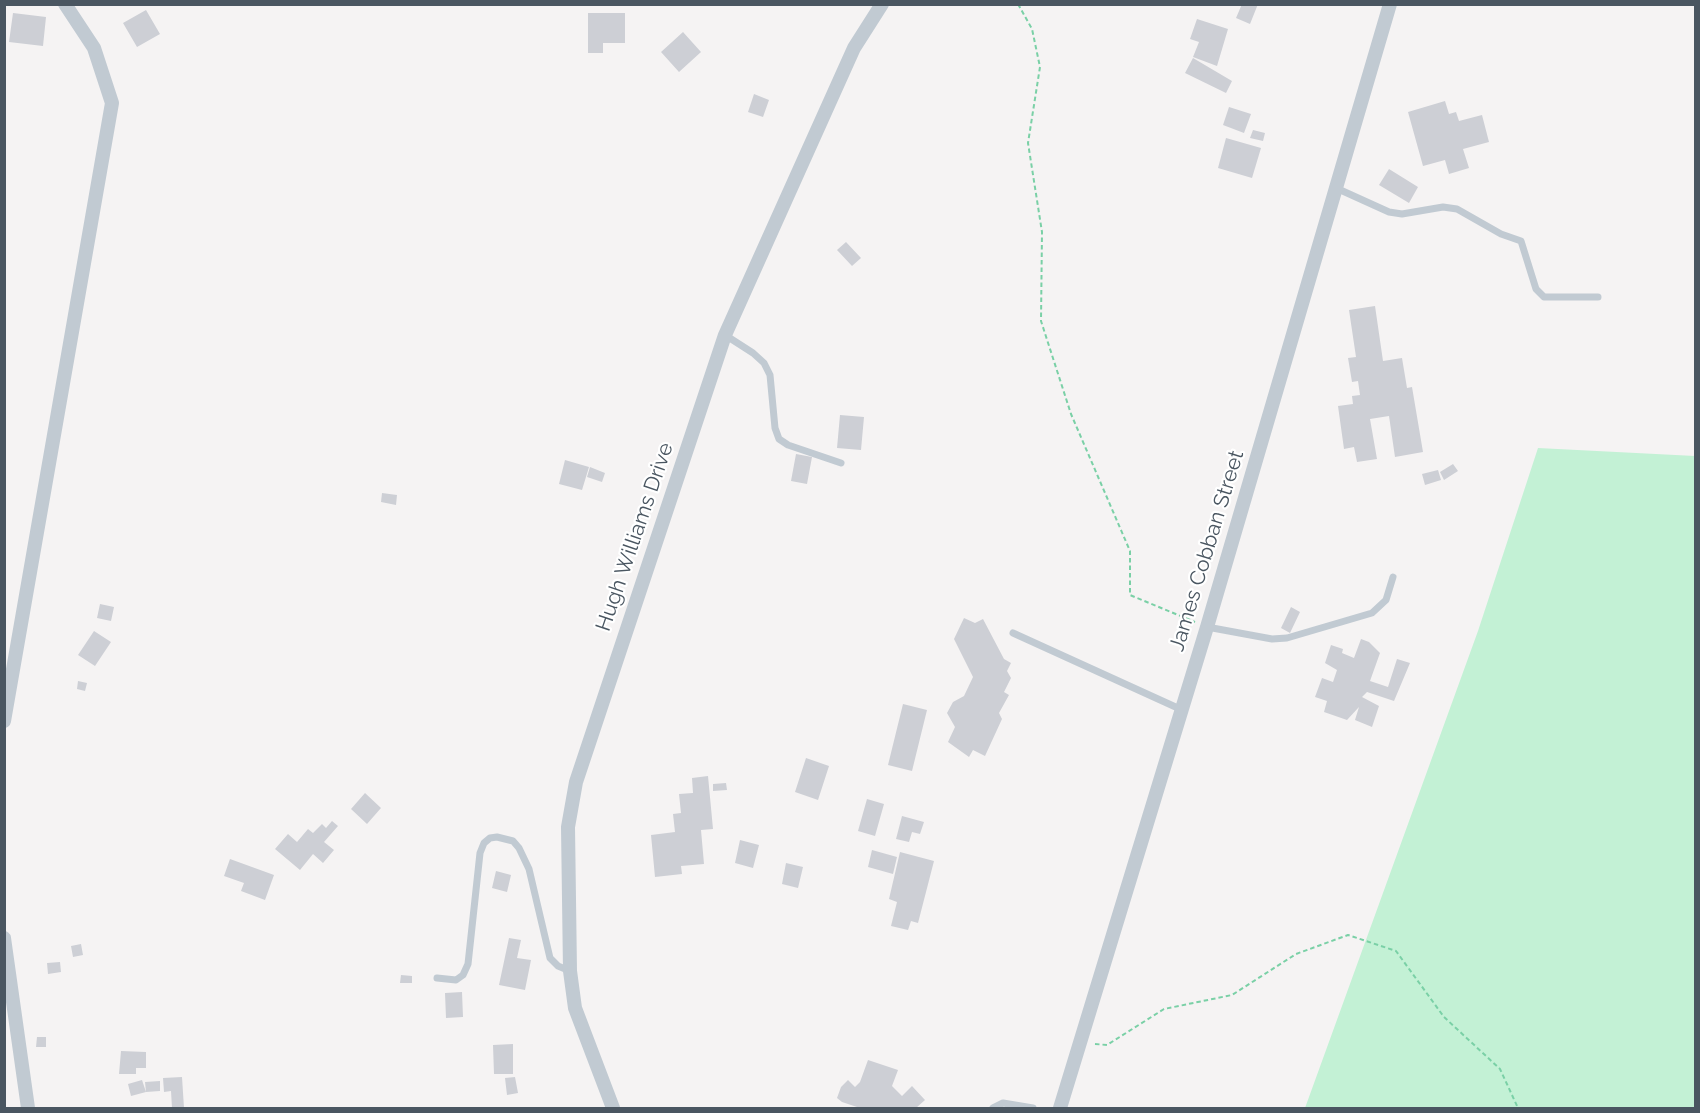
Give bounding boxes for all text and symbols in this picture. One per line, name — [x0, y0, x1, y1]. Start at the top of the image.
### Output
street label: Hugh Williams Drive — [591, 440, 679, 634]
street label: James Cobban Street — [1164, 448, 1250, 654]

